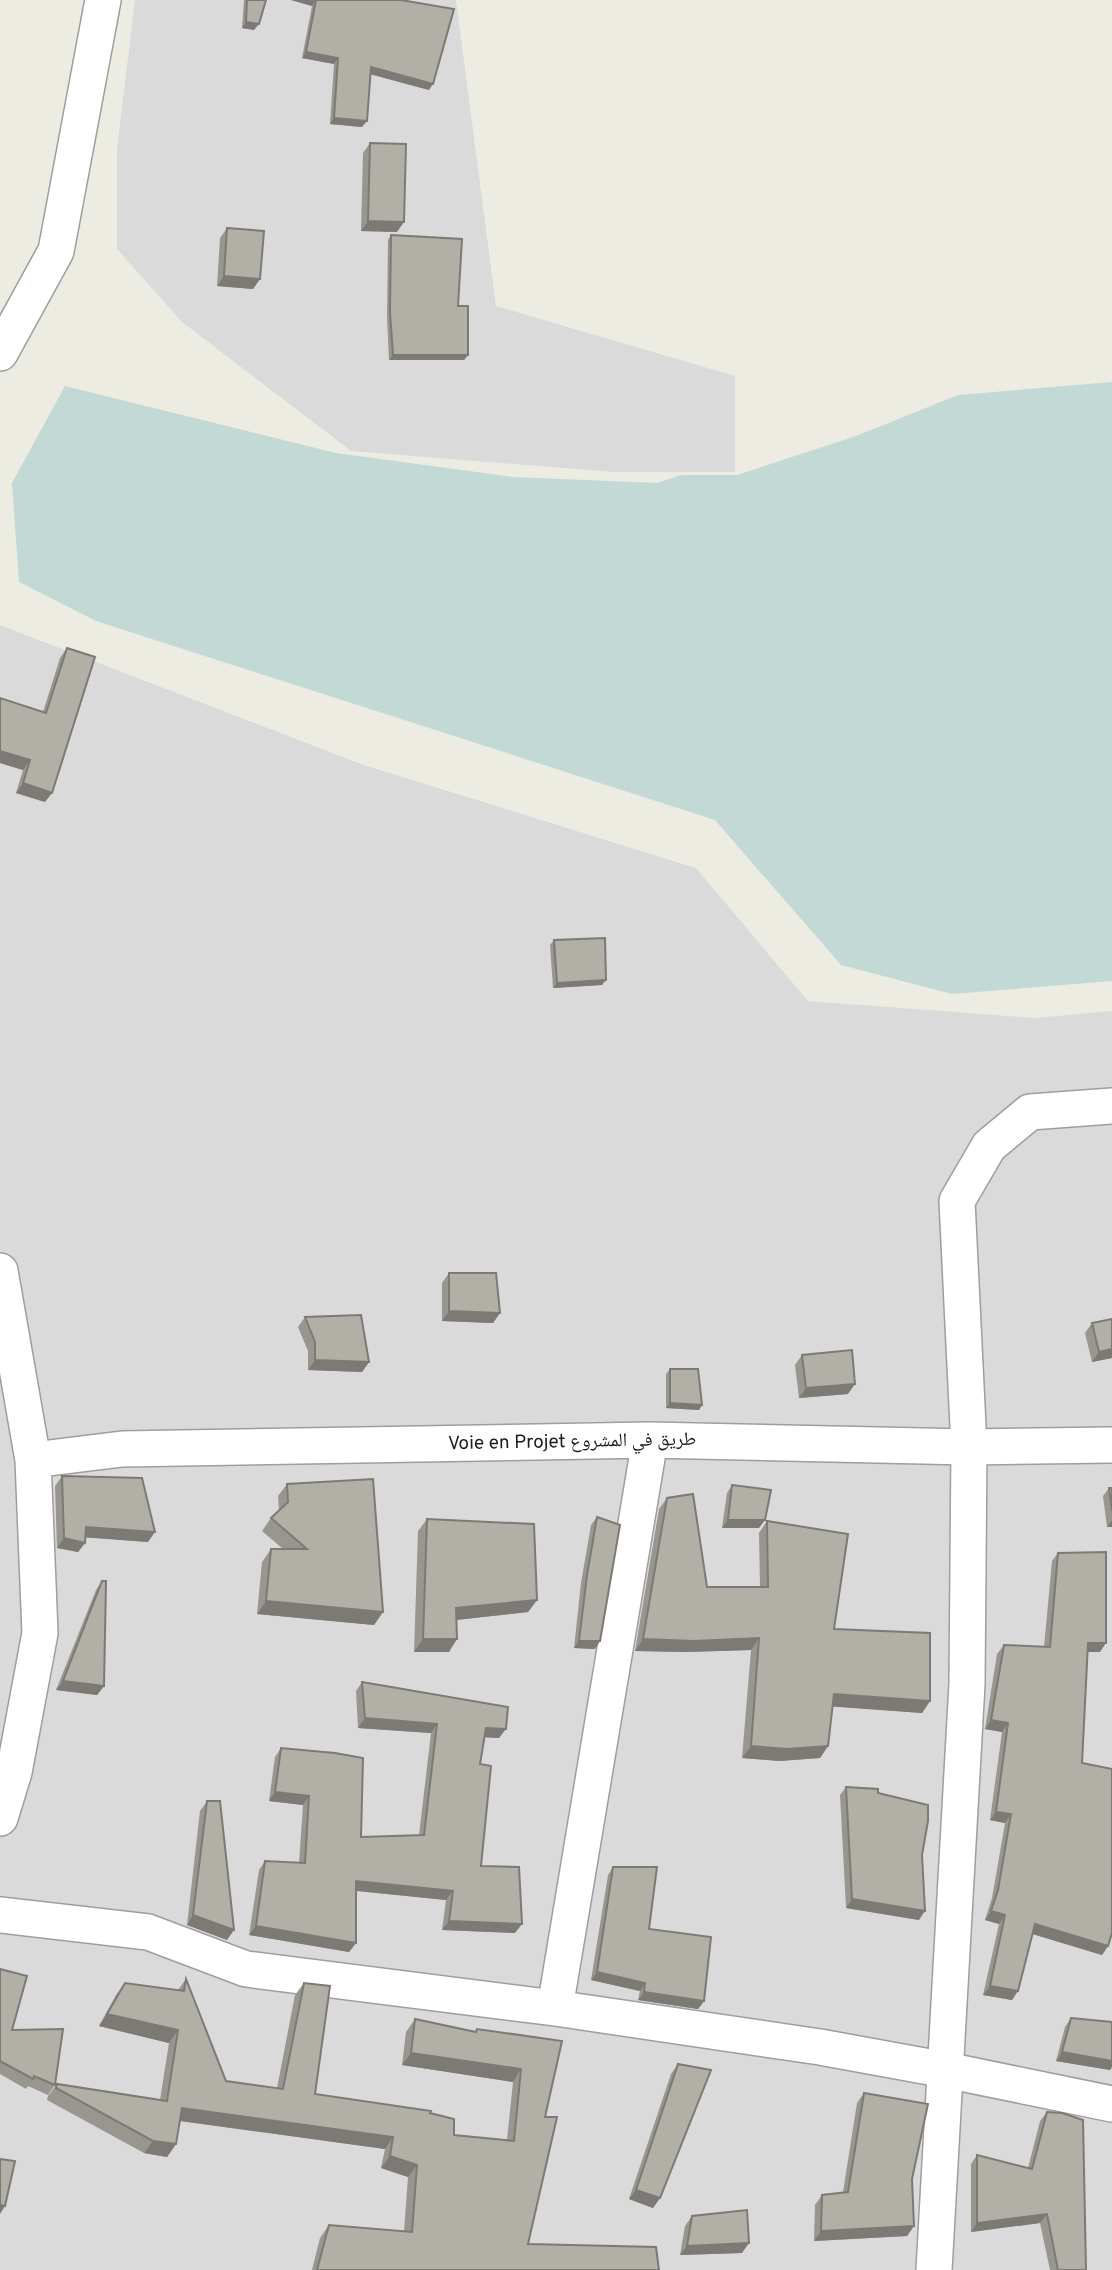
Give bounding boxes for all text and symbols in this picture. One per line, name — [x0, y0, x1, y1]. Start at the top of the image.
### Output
street label: Voie en Projet طريق في المشروع — [448, 1428, 696, 1458]

